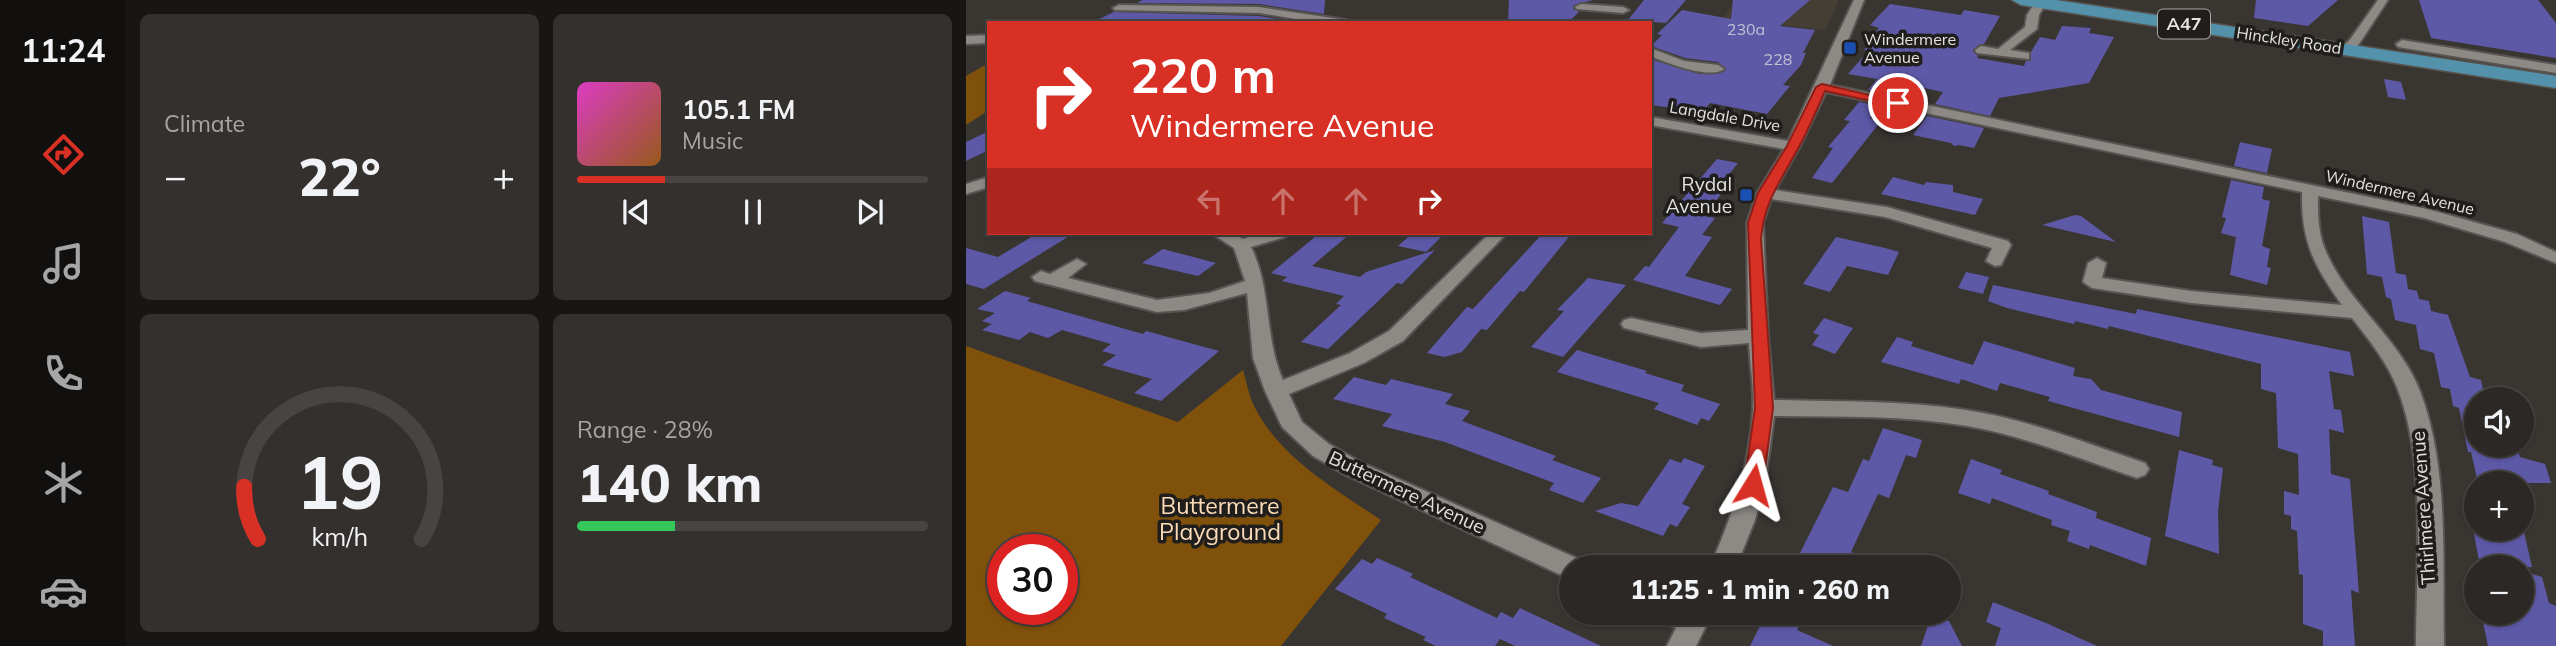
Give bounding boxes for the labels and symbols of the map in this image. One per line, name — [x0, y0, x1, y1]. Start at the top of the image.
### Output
road number: A47 — [2158, 9, 2210, 38]
house number: 230a — [1727, 19, 1765, 39]
street label: Hinckley Road — [2235, 22, 2343, 58]
place label: Windermere Avenue — [1864, 29, 1956, 67]
marker: Windermere Avenue — [1842, 40, 1858, 56]
house number: 228 — [1764, 49, 1792, 69]
pin — [1868, 73, 1928, 133]
street label: Langdale Drive — [1668, 96, 1782, 136]
street label: Windermere Avenue — [2324, 165, 2476, 219]
place label: Rydal Avenue — [1666, 172, 1732, 218]
marker: Rydal Avenue — [1738, 187, 1754, 203]
street label: Thirlmere Avenue — [2406, 430, 2440, 586]
street label: Buttermere Avenue — [1325, 445, 1489, 539]
position arrow — [1716, 448, 1790, 522]
park label: Buttermere Playground — [1159, 491, 1281, 546]
speed limit sign: 30 — [987, 534, 1078, 625]

